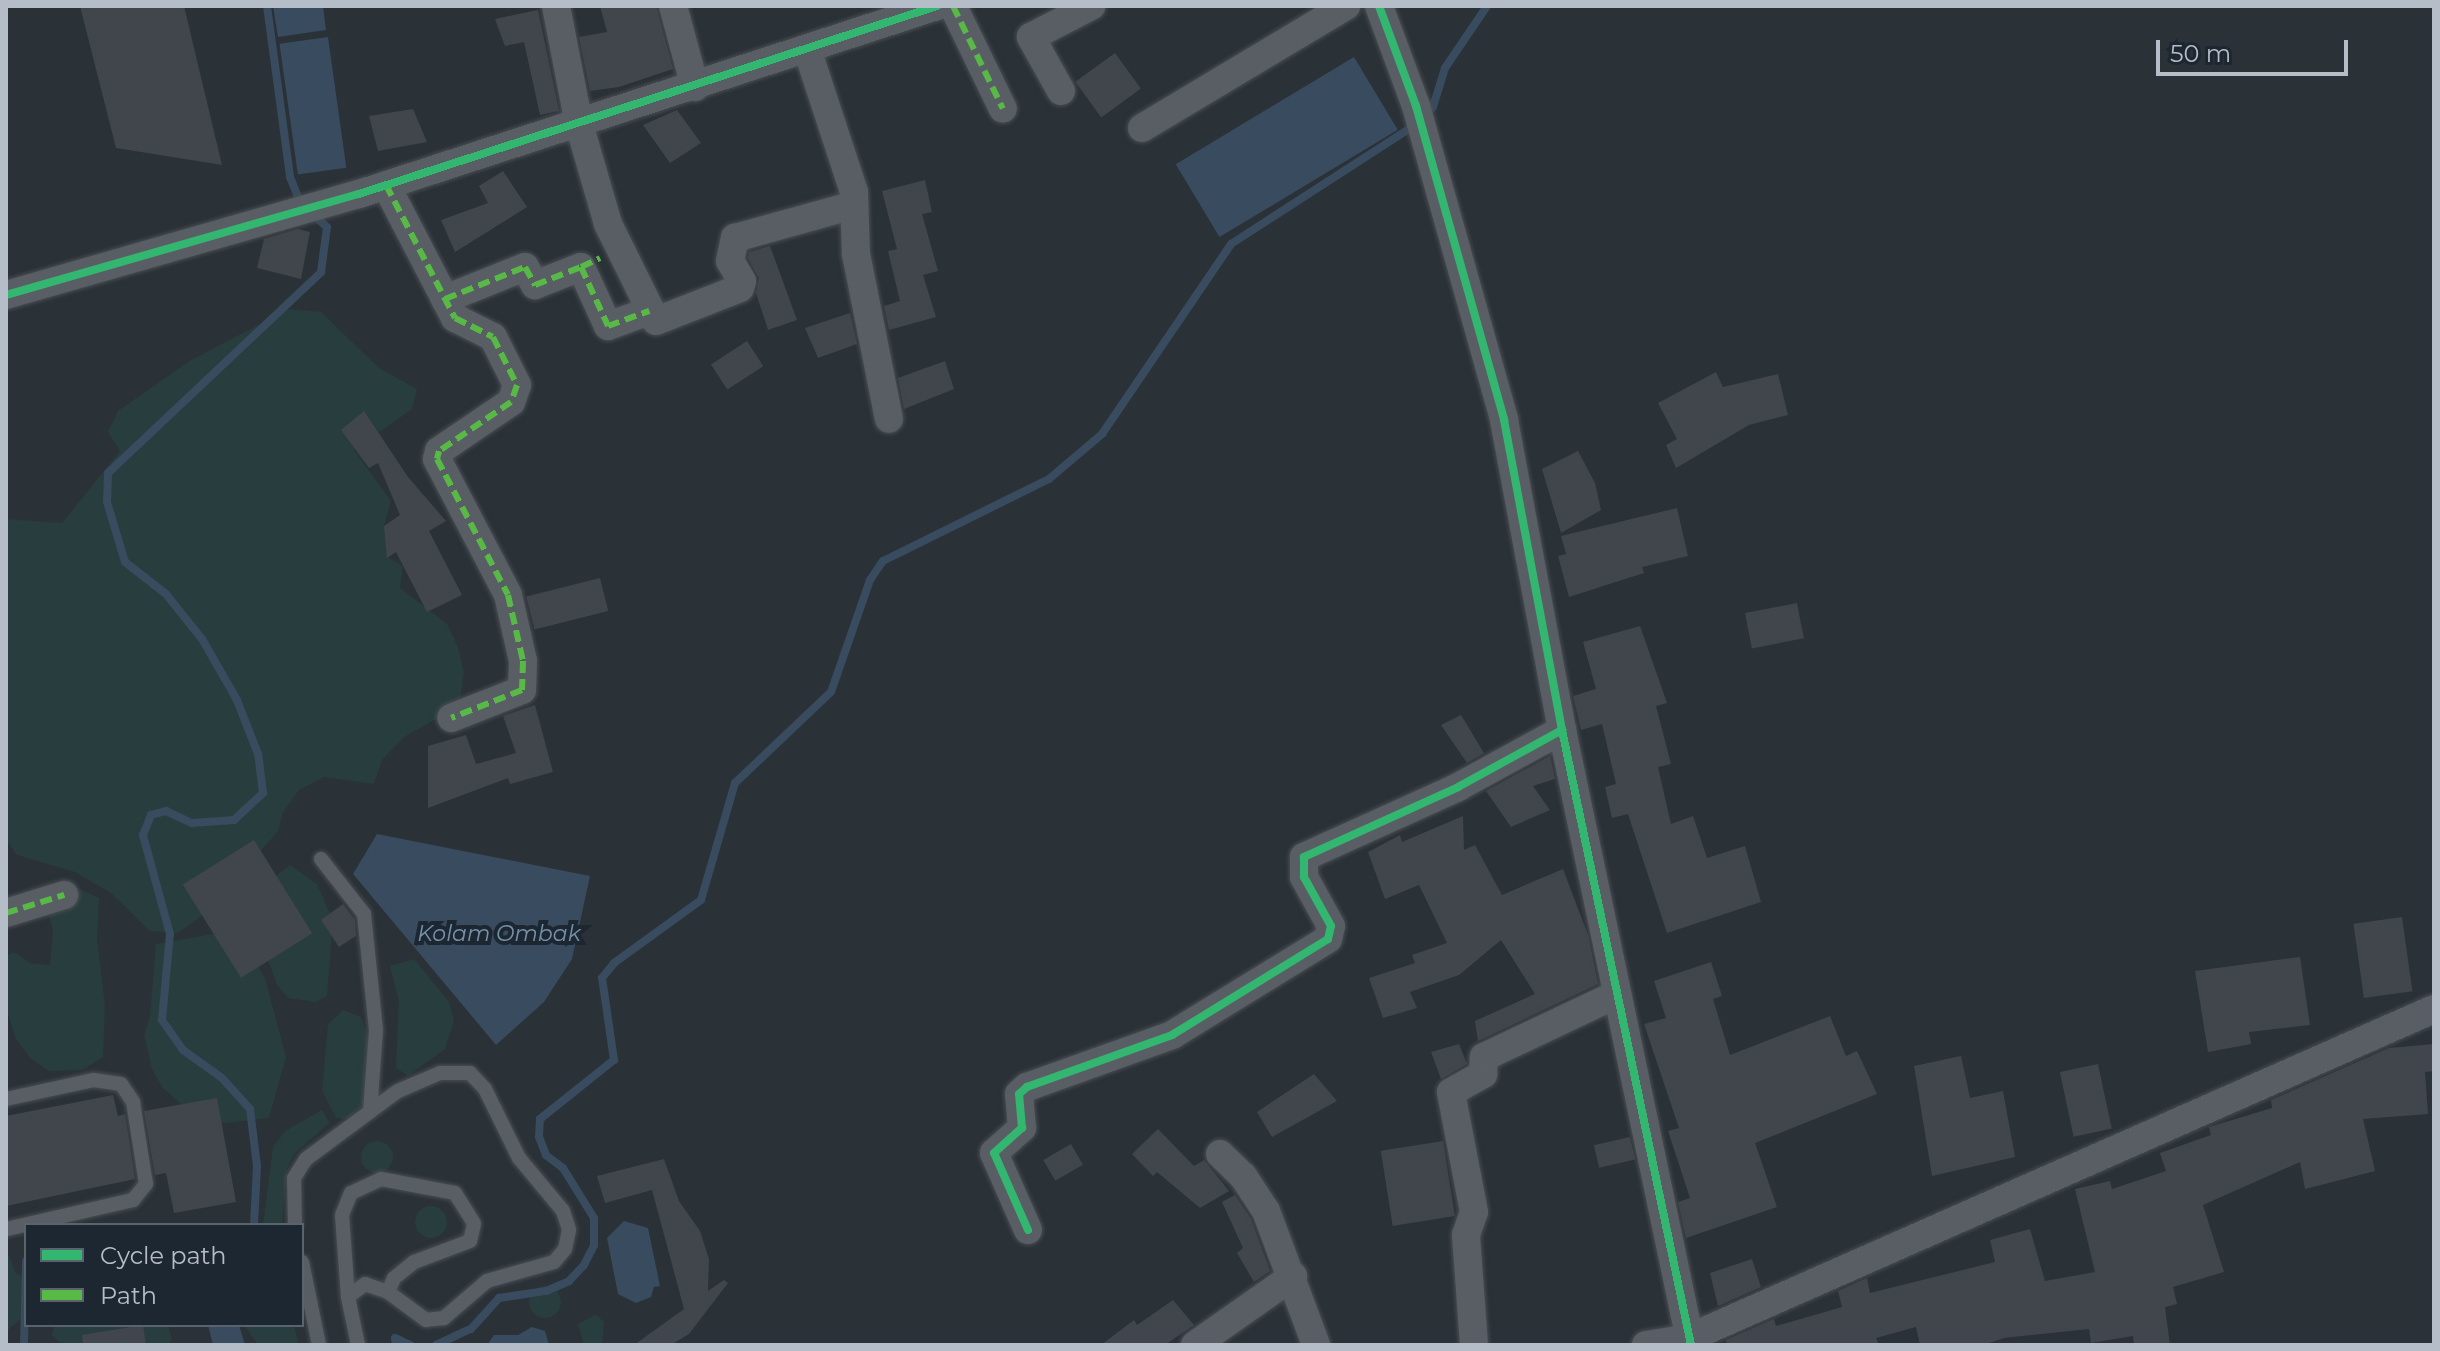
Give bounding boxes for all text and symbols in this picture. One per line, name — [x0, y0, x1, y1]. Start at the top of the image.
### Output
scale bar — [2160, 24, 2352, 74]
text: 50 m — [2170, 39, 2231, 68]
water label: Kolam Ombak — [417, 921, 581, 947]
legend — [24, 1223, 304, 1327]
text: Cycle path — [100, 1241, 227, 1270]
text: Path — [100, 1281, 157, 1310]

